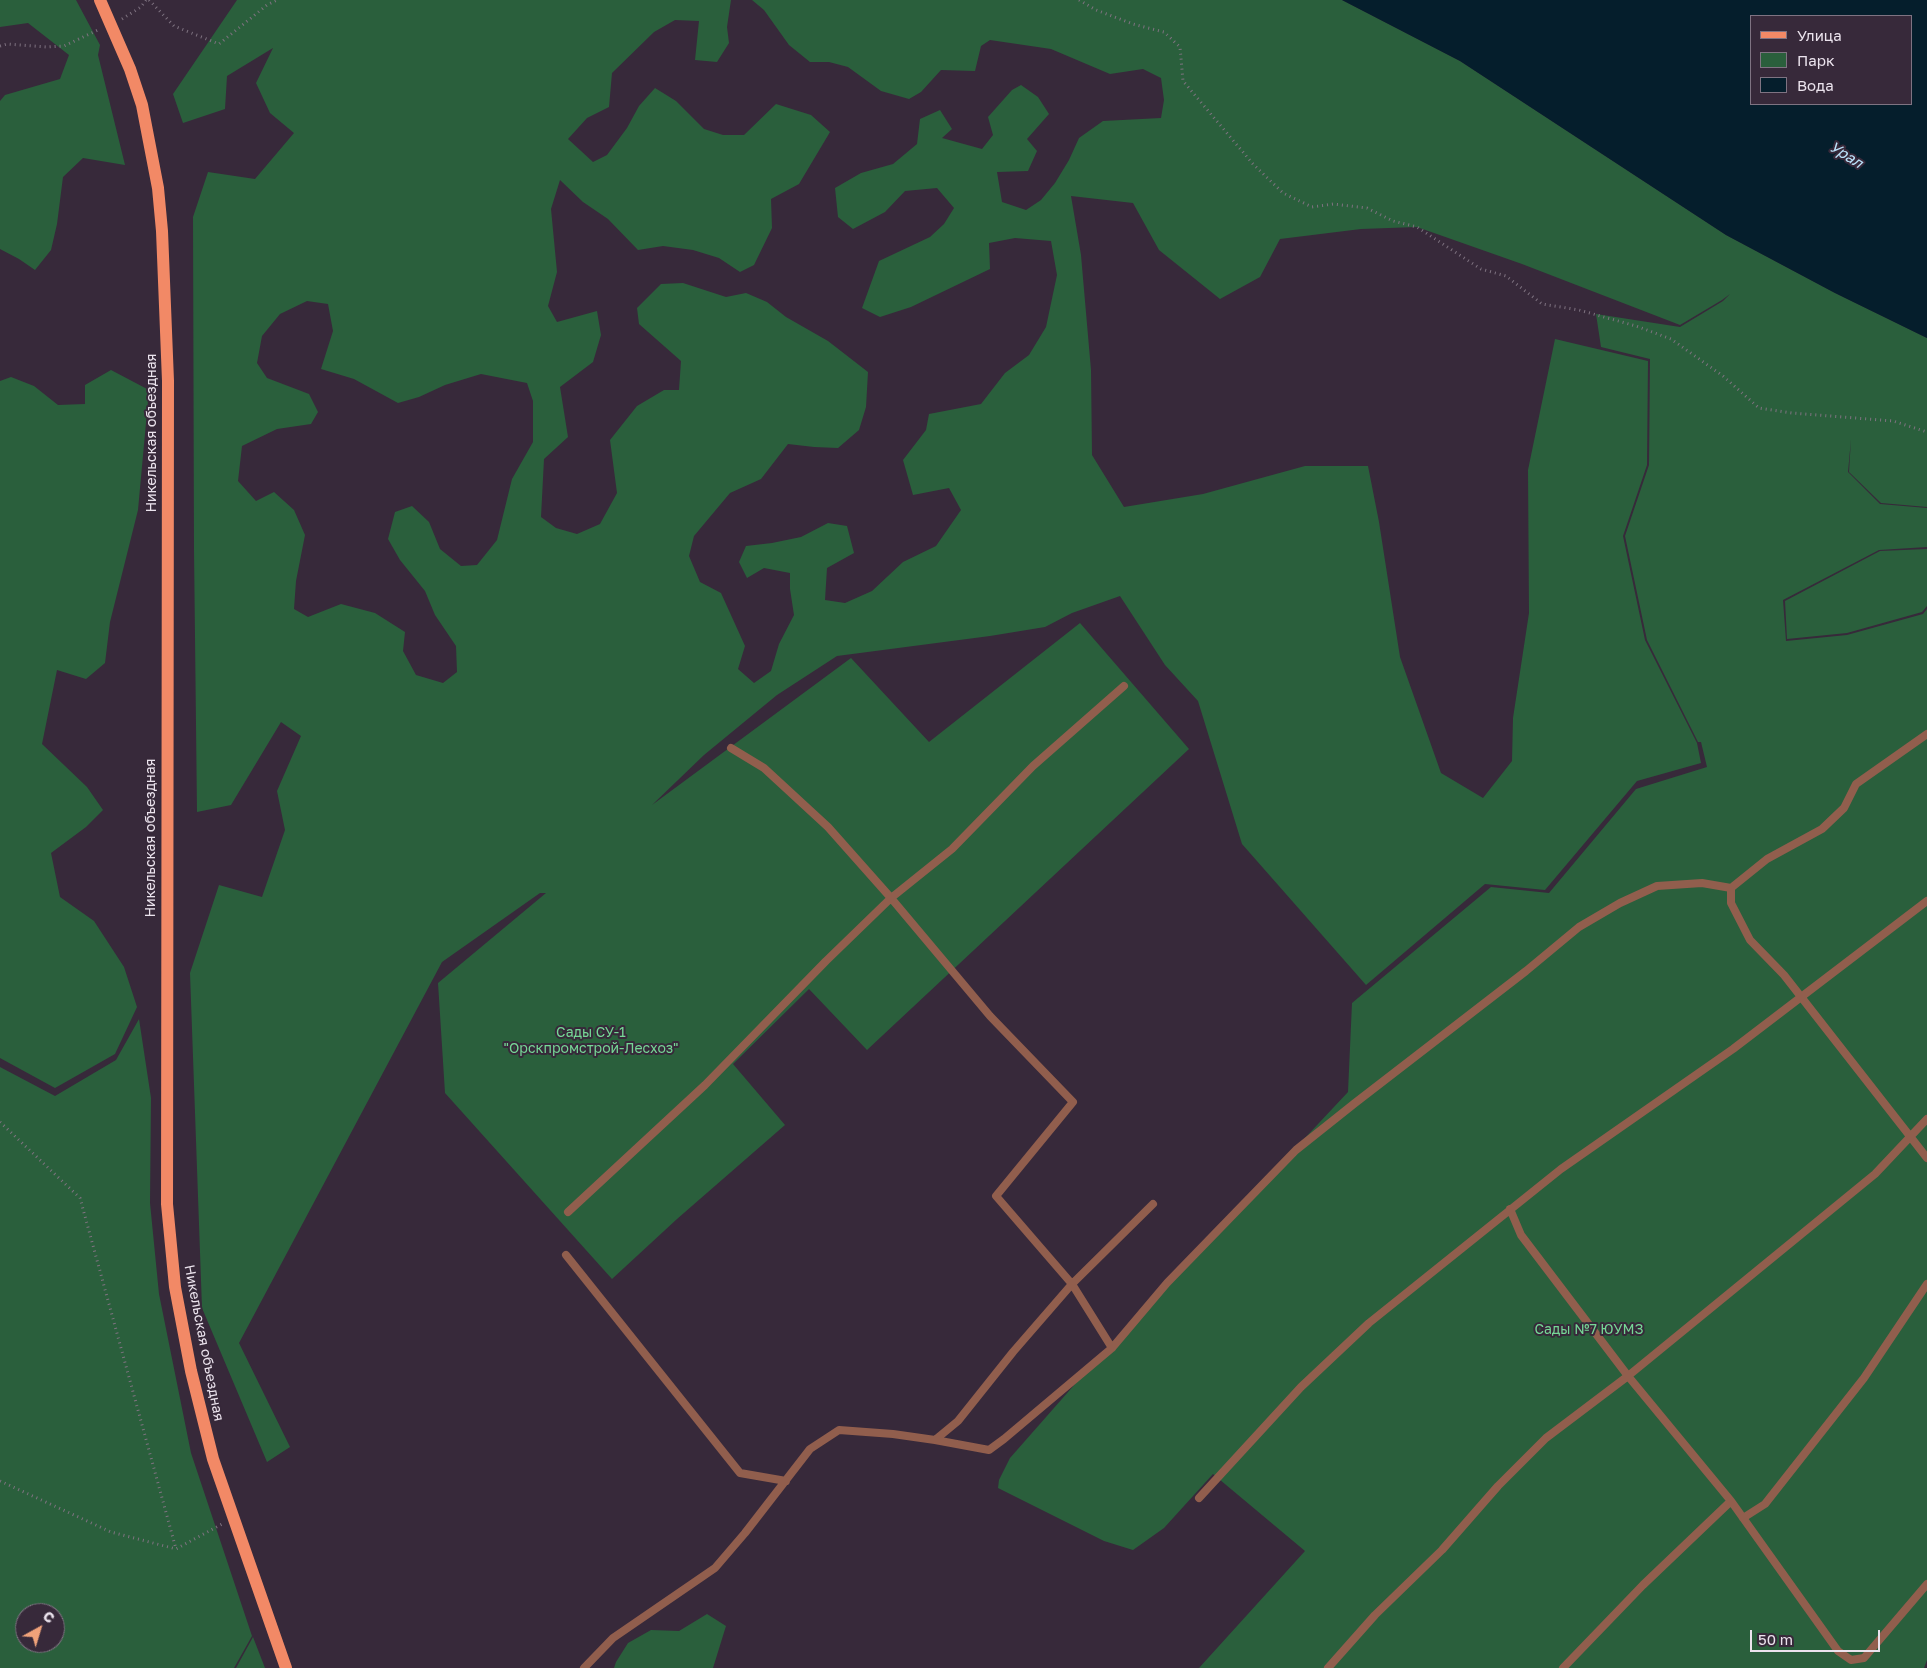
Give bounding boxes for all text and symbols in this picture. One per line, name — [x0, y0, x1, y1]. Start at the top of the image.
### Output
legend — [1750, 15, 1912, 105]
text: Улица — [1797, 26, 1842, 44]
text: Парк — [1797, 51, 1835, 69]
text: Вода — [1797, 76, 1834, 94]
water label: Урал — [1826, 138, 1866, 172]
street label: Никельская объездная — [144, 353, 160, 513]
street label: Никельская объездная — [143, 758, 159, 918]
park label: Сады СУ-1 "Орскпромстрой-Лесхоз" — [503, 1025, 679, 1058]
street label: Никельская объездная — [181, 1263, 227, 1423]
park label: Сады №7 ЮУМЗ — [1534, 1322, 1644, 1338]
north arrow — [15, 1603, 65, 1653]
text: С — [40, 1607, 58, 1626]
scale bar — [1752, 1620, 1882, 1652]
text: 50 m — [1758, 1630, 1793, 1648]

